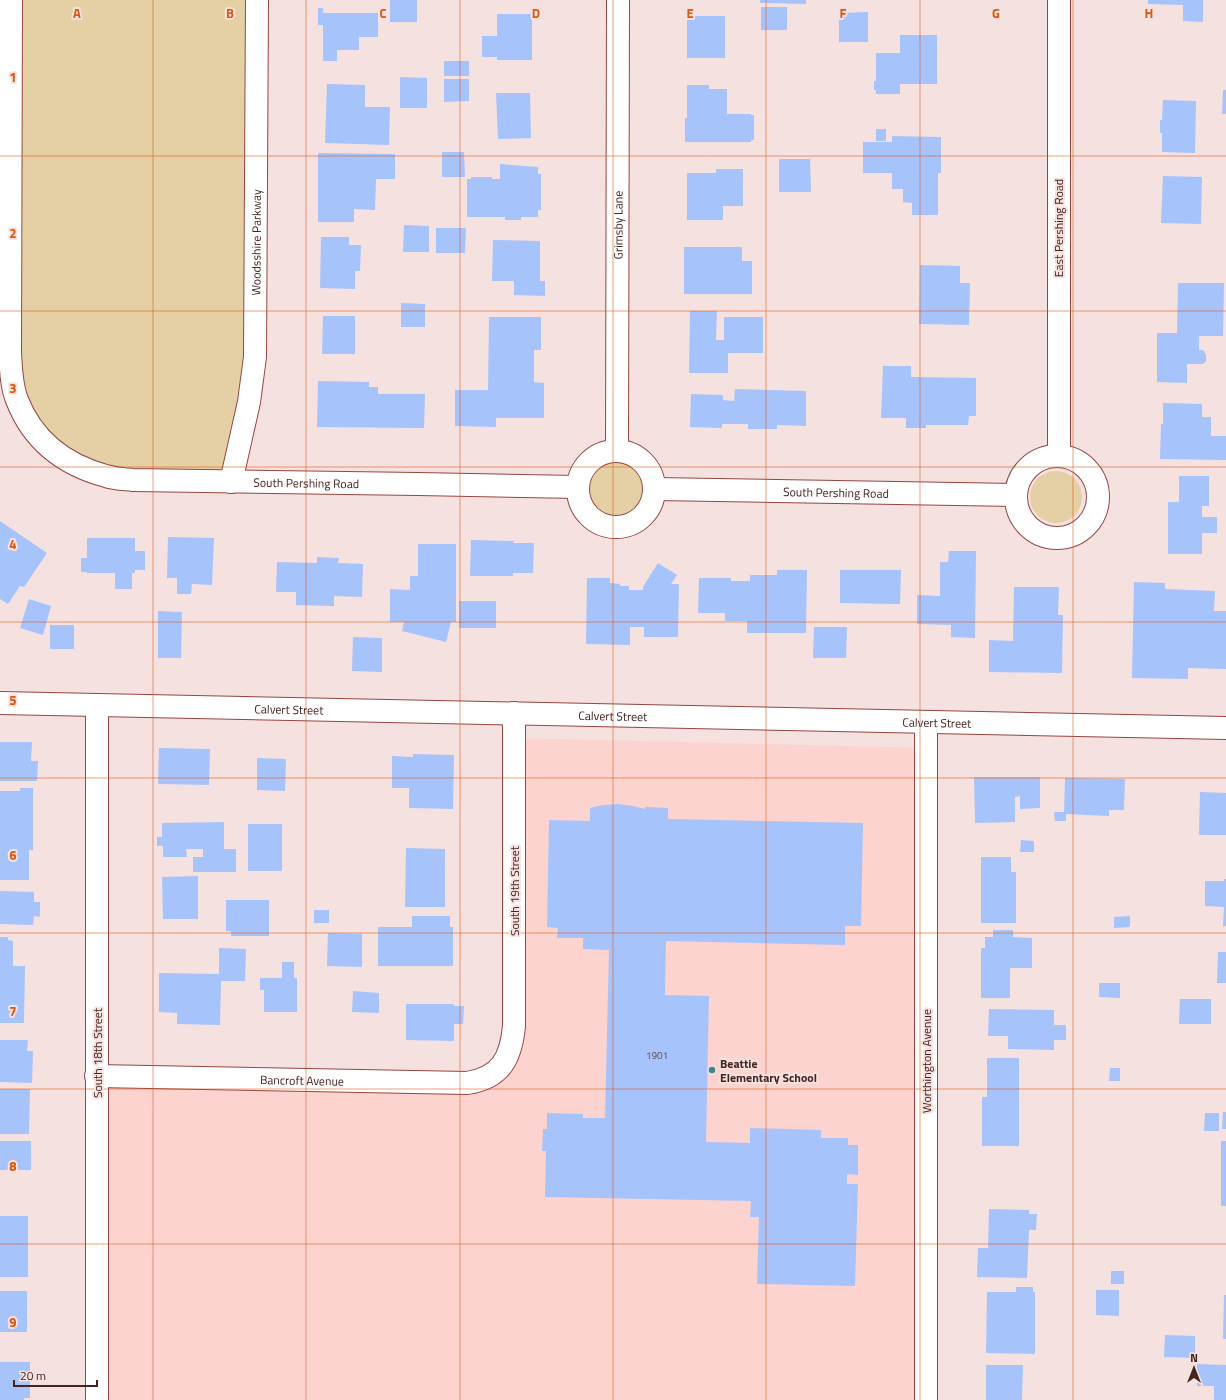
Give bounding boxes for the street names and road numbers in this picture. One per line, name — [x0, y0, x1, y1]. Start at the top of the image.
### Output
street label: East Pershing Road — [1049, 179, 1068, 277]
street label: Woodsshire Parkway — [246, 189, 265, 296]
street label: Grimsby Lane — [608, 191, 627, 259]
street label: South Pershing Road — [253, 472, 359, 493]
street label: South Pershing Road — [783, 482, 889, 502]
street label: Calvert Street — [254, 699, 324, 719]
street label: Calvert Street — [578, 705, 648, 726]
street label: Calvert Street — [902, 712, 972, 732]
street label: South 19th Street — [505, 845, 524, 936]
street label: South 18th Street — [88, 1007, 107, 1098]
street label: Worthington Avenue — [917, 1009, 936, 1113]
street label: Bancroft Avenue — [260, 1070, 344, 1090]

